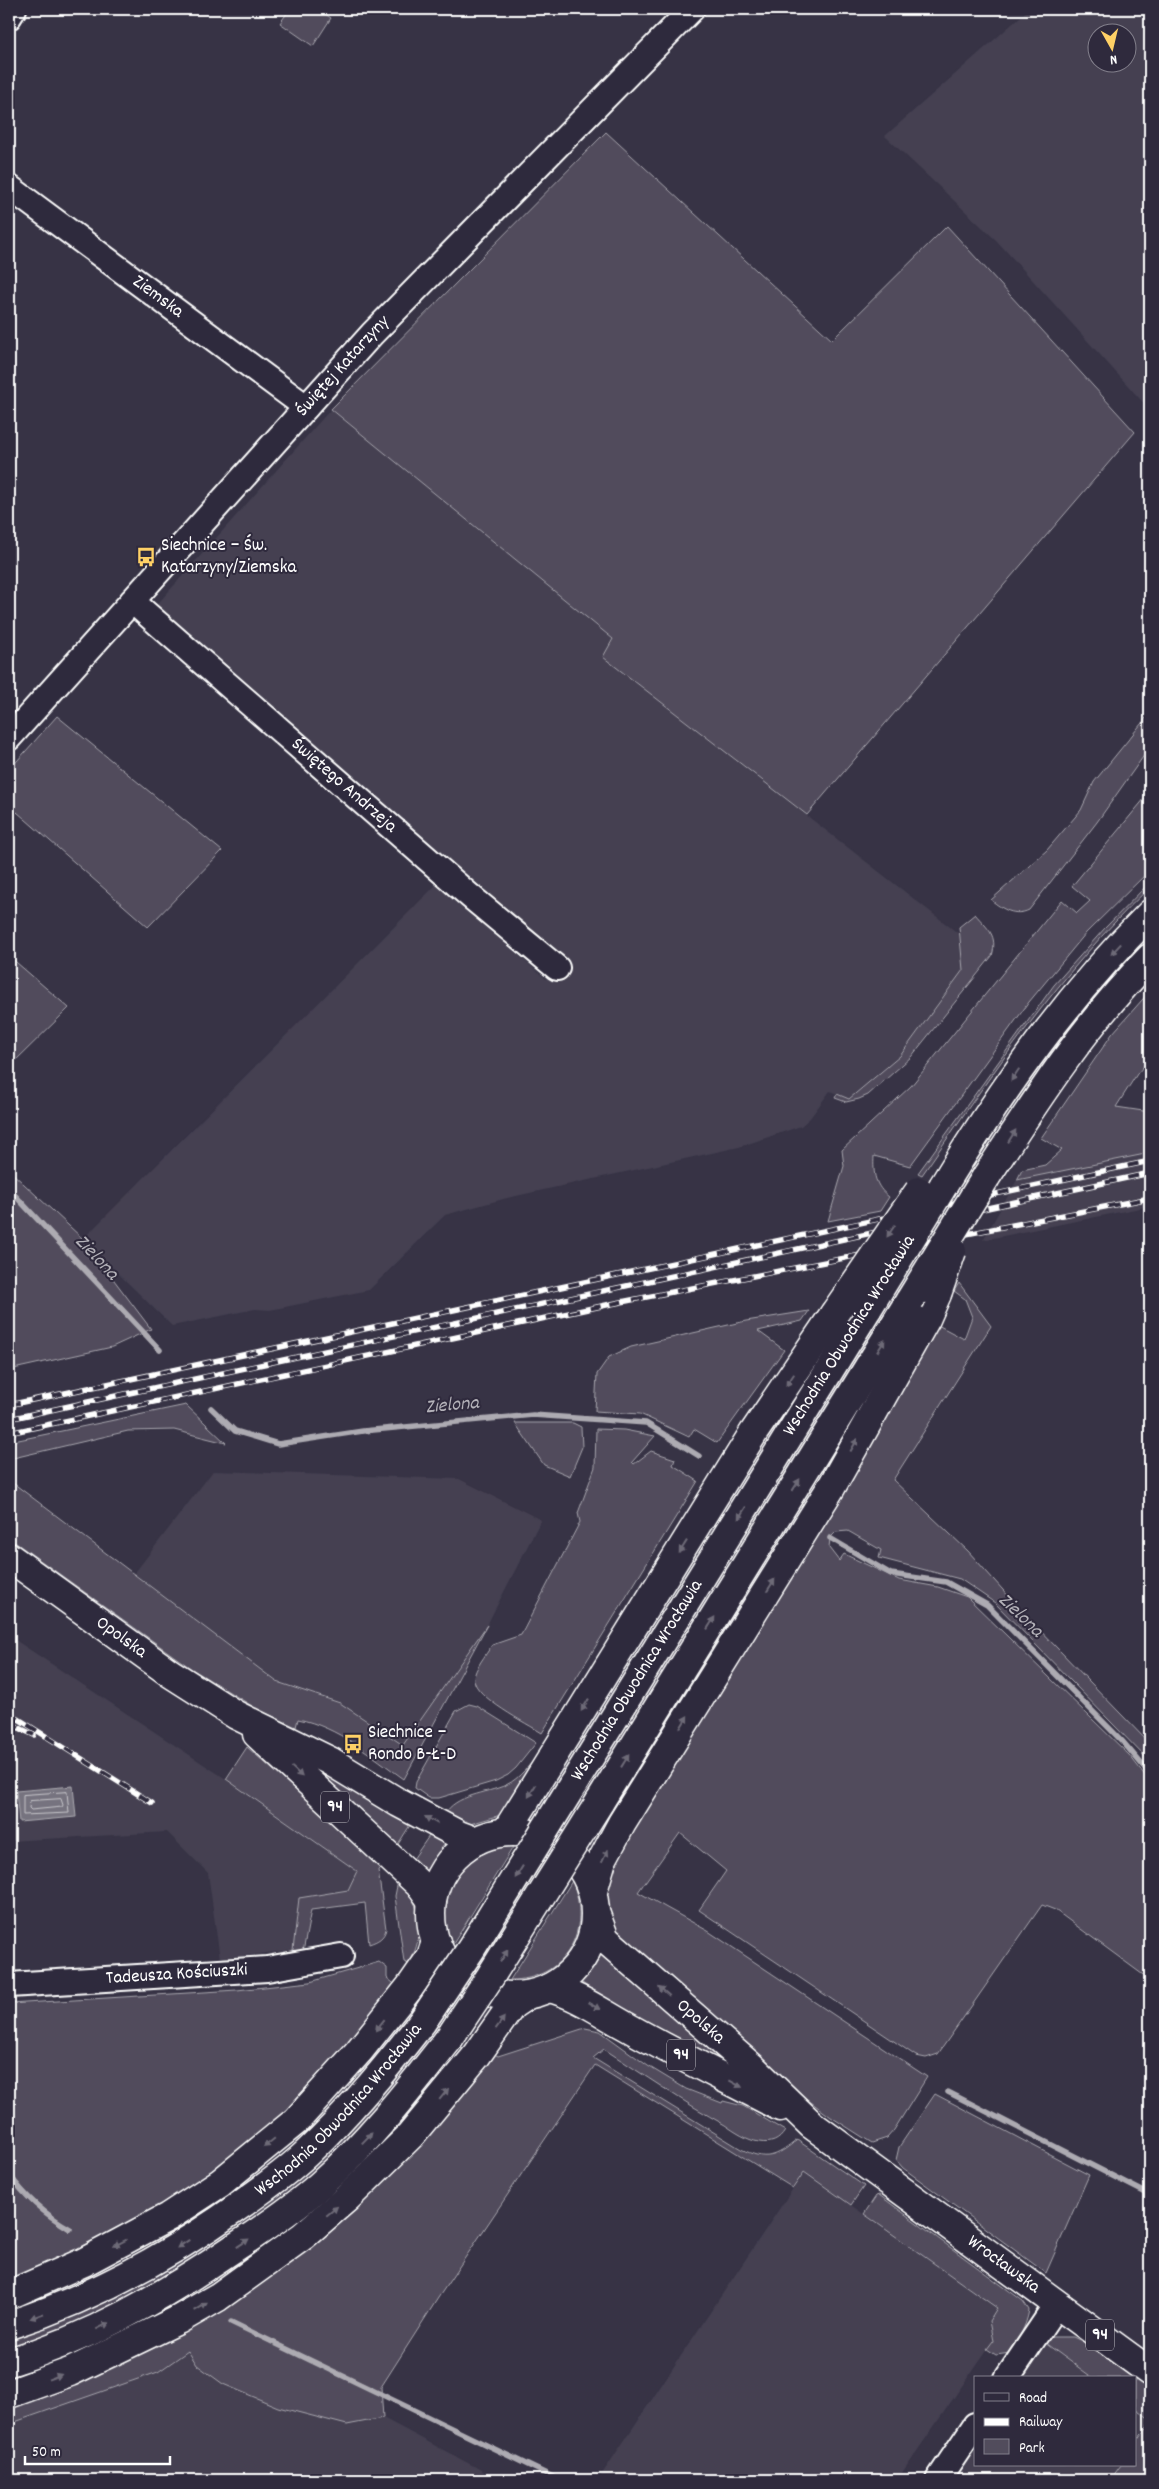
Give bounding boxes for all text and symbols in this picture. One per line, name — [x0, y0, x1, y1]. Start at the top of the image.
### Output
north arrow — [1086, 22, 1136, 72]
text: N — [1109, 49, 1118, 69]
street label: Ziemska — [126, 269, 190, 326]
street label: Świętej Katarzyny — [290, 309, 397, 423]
place label: Siechnice – Św. Katarzyny/Ziemska — [161, 533, 298, 582]
bus stop icon: Siechnice – Św. Katarzyny/Ziemska — [135, 546, 157, 568]
street label: Świętego Andrzeja — [285, 732, 404, 840]
one-way arrow — [1110, 942, 1122, 954]
one-way arrow — [1010, 1069, 1020, 1082]
one-way arrow — [1008, 1130, 1017, 1143]
one-way arrow — [886, 1224, 896, 1238]
water label: Zielona — [67, 1229, 126, 1288]
street label: Wschodnia Obwodnica Wrocławia — [777, 1229, 924, 1442]
one-way arrow — [877, 1340, 886, 1353]
one-way arrow — [785, 1373, 795, 1387]
water label: Zielona — [424, 1390, 482, 1422]
one-way arrow — [850, 1439, 859, 1452]
one-way arrow — [791, 1478, 801, 1491]
one-way arrow — [737, 1507, 747, 1520]
one-way arrow — [678, 1540, 688, 1553]
street label: Wschodnia Obwodnica Wrocławia — [565, 1574, 711, 1787]
one-way arrow — [766, 1578, 776, 1591]
water label: Zielona — [991, 1587, 1050, 1646]
street label: Opolska — [90, 1610, 153, 1666]
one-way arrow — [706, 1616, 715, 1629]
one-way arrow — [580, 1699, 589, 1712]
one-way arrow — [680, 1716, 689, 1729]
place label: Siechnice – Rondo B-Ł-D — [368, 1720, 456, 1769]
bus stop icon: Siechnice – Rondo B-Ł-D — [342, 1733, 364, 1755]
one-way arrow — [620, 1755, 630, 1768]
one-way arrow — [291, 1766, 304, 1777]
one-way arrow — [527, 1785, 536, 1798]
road number: 94 — [321, 1791, 349, 1822]
one-way arrow — [424, 1816, 438, 1824]
one-way arrow — [601, 1849, 609, 1863]
one-way arrow — [514, 1865, 523, 1878]
one-way arrow — [499, 1950, 509, 1963]
street label: Tadeusza Kościuszki — [105, 1957, 249, 1992]
one-way arrow — [658, 1986, 671, 1997]
street label: Opolska — [670, 1993, 732, 2052]
one-way arrow — [587, 2002, 600, 2011]
one-way arrow — [495, 2016, 505, 2029]
street label: Wschodnia Obwodnica Wrocławia — [249, 2017, 430, 2204]
one-way arrow — [374, 2018, 385, 2031]
road number: 94 — [667, 2040, 695, 2070]
one-way arrow — [729, 2080, 744, 2088]
one-way arrow — [439, 2088, 450, 2101]
one-way arrow — [361, 2133, 373, 2145]
one-way arrow — [263, 2138, 276, 2149]
one-way arrow — [326, 2206, 338, 2217]
street label: Wrocławska — [961, 2229, 1046, 2301]
one-way arrow — [236, 2238, 249, 2247]
one-way arrow — [113, 2239, 127, 2247]
one-way arrow — [176, 2239, 190, 2249]
one-way arrow — [194, 2302, 207, 2311]
one-way arrow — [29, 2312, 44, 2320]
road number: 94 — [1086, 2320, 1114, 2350]
one-way arrow — [96, 2322, 111, 2330]
one-way arrow — [47, 2373, 62, 2381]
legend — [974, 2376, 1136, 2466]
text: Road — [1019, 2388, 1047, 2410]
text: Railway — [1019, 2412, 1063, 2434]
scale bar — [25, 2434, 170, 2466]
text: Park — [1019, 2438, 1045, 2460]
text: 50 m — [32, 2442, 61, 2464]

